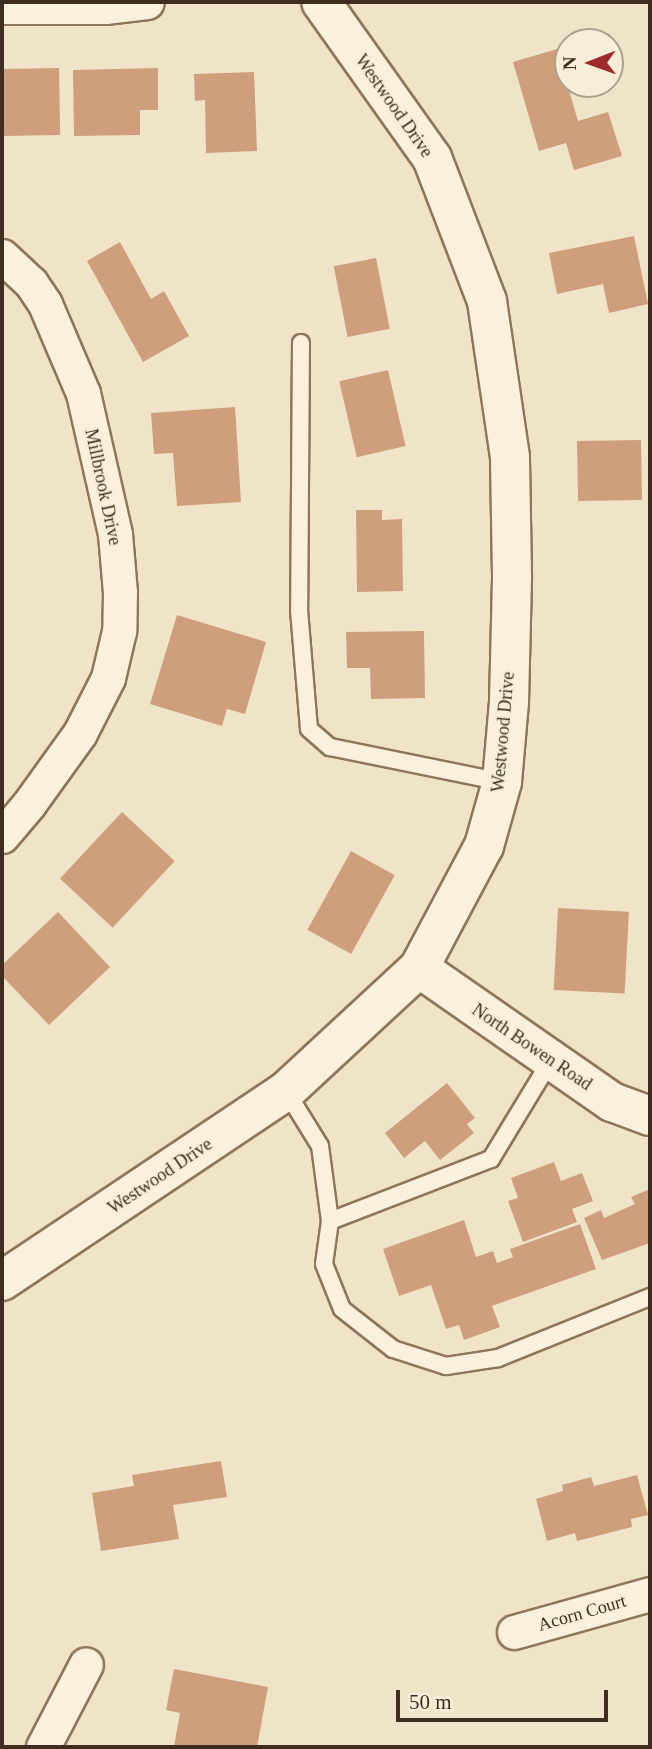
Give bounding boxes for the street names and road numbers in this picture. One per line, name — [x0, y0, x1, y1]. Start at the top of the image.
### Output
street label: Westwood Drive — [350, 50, 438, 162]
street label: Millbrook Drive — [80, 427, 126, 547]
street label: Westwood Drive — [487, 671, 519, 793]
street label: North Bowen Road — [468, 999, 596, 1095]
street label: Westwood Drive — [104, 1133, 216, 1219]
street label: Acorn Court — [536, 1590, 628, 1636]

